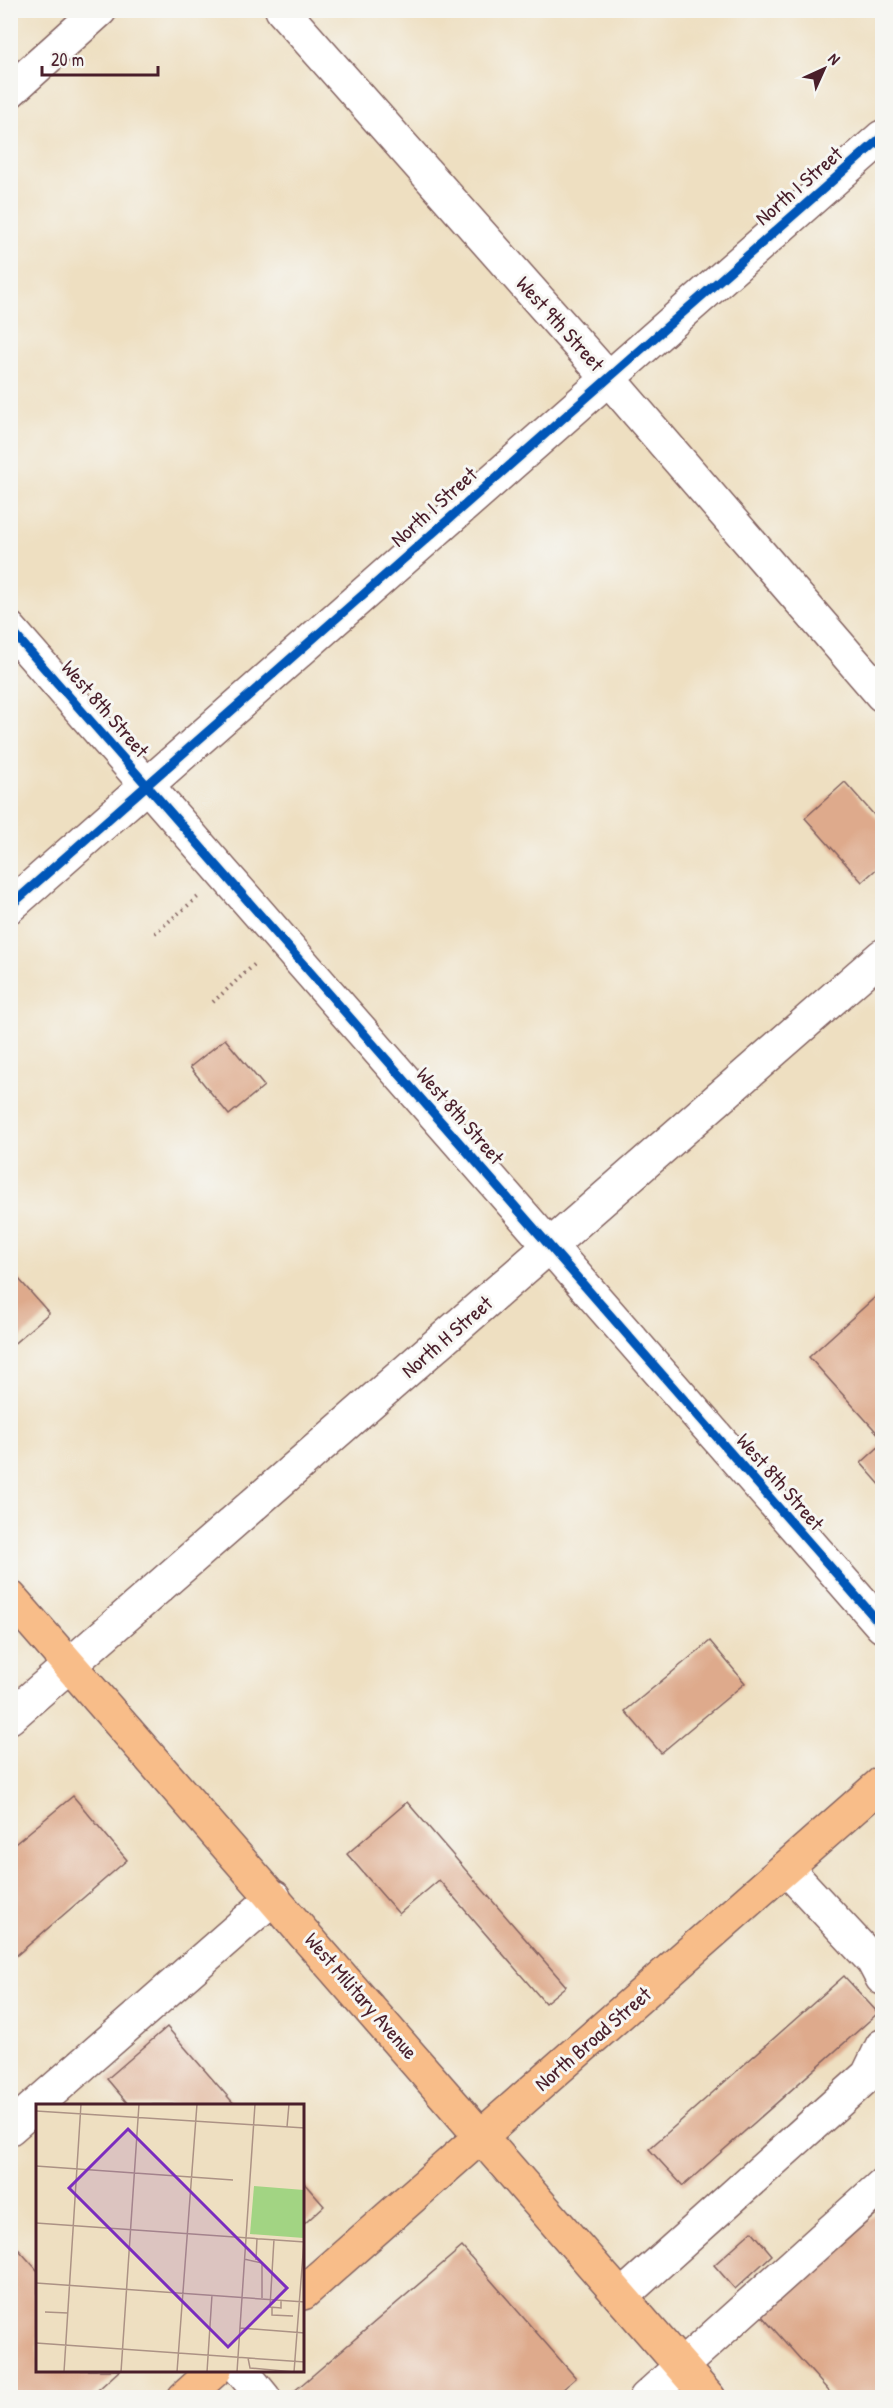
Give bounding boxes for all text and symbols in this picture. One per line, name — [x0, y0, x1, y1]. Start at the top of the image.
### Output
scale bar — [42, 39, 158, 77]
north arrow — [794, 39, 854, 99]
text: 20 m — [51, 47, 84, 72]
text: N — [824, 48, 846, 70]
street label: North I Street — [749, 139, 849, 232]
street label: West 9th Street — [510, 270, 611, 378]
street label: North I Street — [384, 459, 484, 553]
street label: West 8th Street — [55, 654, 156, 764]
street label: West 8th Street — [410, 1061, 511, 1171]
street label: North H Street — [395, 1288, 499, 1384]
street label: West 8th Street — [730, 1427, 831, 1537]
street label: West Military Avenue — [298, 1926, 425, 2065]
street label: North Broad Street — [528, 1979, 658, 2097]
inset map — [36, 2104, 304, 2372]

